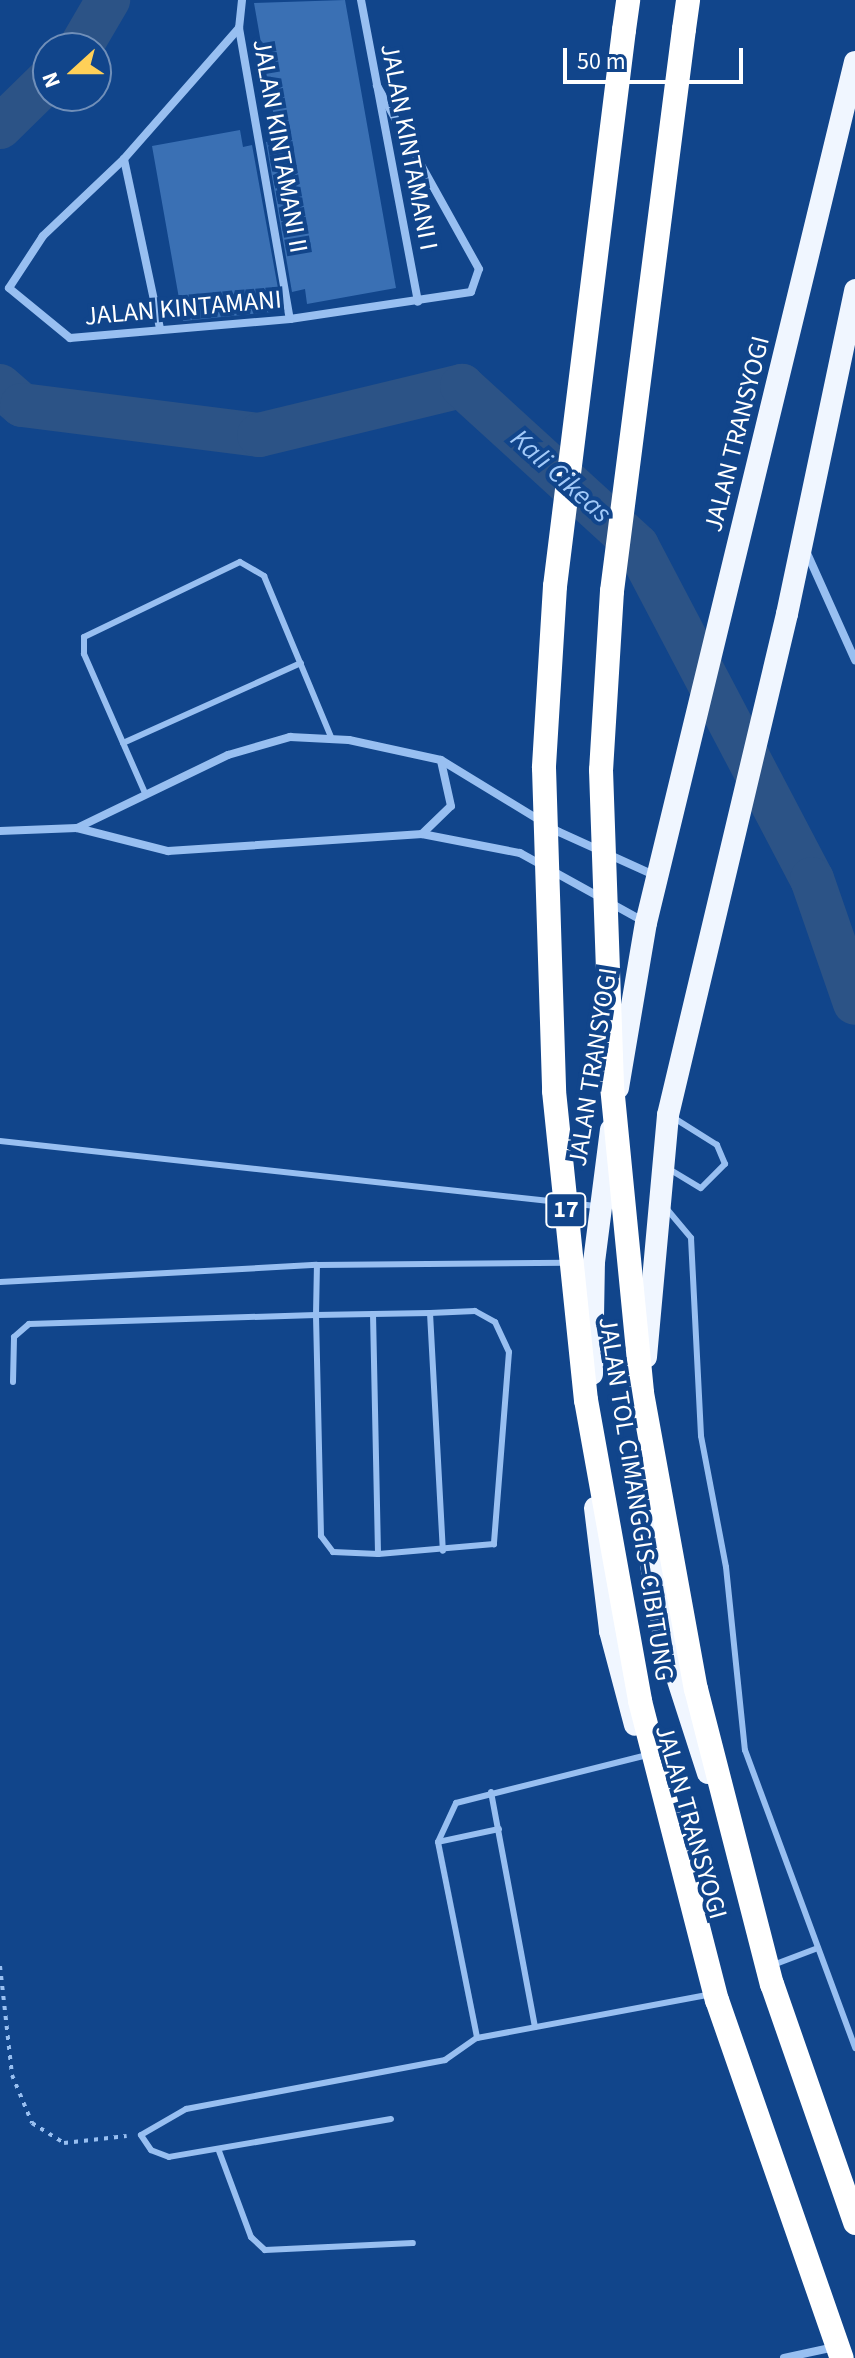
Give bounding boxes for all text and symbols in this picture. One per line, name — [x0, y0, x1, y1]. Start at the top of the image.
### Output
north arrow — [32, 32, 112, 112]
scale bar — [567, 32, 747, 82]
street label: JALAN KINTAMANI II — [246, 37, 314, 255]
street label: JALAN KINTAMANI I — [374, 41, 444, 253]
text: 50 m — [577, 44, 626, 79]
text: N — [34, 67, 69, 92]
street label: JALAN KINTAMANI — [83, 284, 283, 332]
street label: JALAN TRANSYOGI — [698, 333, 776, 535]
water label: Kali Cikeas — [504, 422, 618, 530]
street label: JALAN TRANSYOGI — [562, 965, 624, 1169]
road number: 17 — [544, 1190, 588, 1230]
street label: JALAN TOL CIMANGGIS–CIBITUNG — [592, 1315, 680, 1683]
street label: JALAN TRANSYOGI — [648, 1721, 734, 1923]

